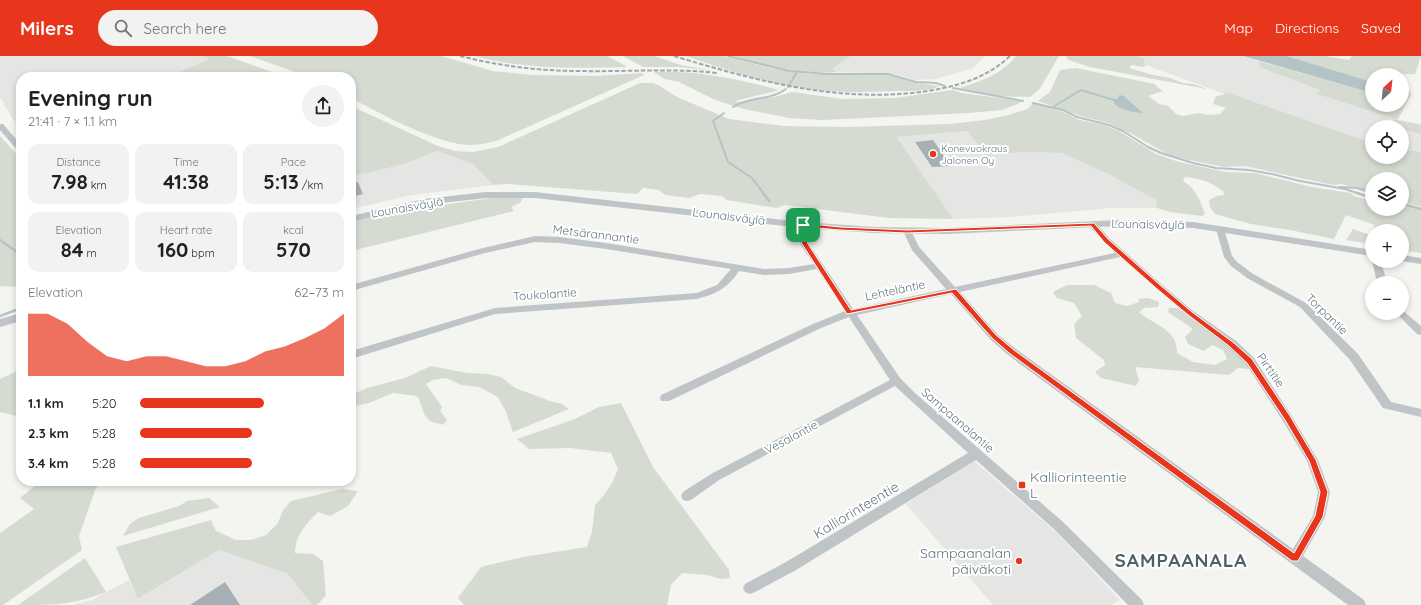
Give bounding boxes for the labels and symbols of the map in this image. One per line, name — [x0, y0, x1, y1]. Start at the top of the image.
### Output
north arrow — [1365, 68, 1409, 112]
place label: Konevuokraus Jalonen Oy — [941, 142, 1008, 167]
marker: Konevuokraus Jalonen Oy — [928, 149, 938, 159]
street label: Lounaisväylä — [370, 193, 444, 221]
street label: Lounaisväylä — [692, 204, 766, 228]
pin — [786, 208, 820, 242]
street label: Lounaisväylä — [1111, 216, 1185, 232]
street label: Metsärannantie — [552, 221, 640, 247]
street label: Lehteläntie — [864, 276, 927, 304]
street label: Toukolantie — [513, 284, 577, 304]
street label: Torpantie — [1303, 290, 1351, 338]
street label: Pirttitie — [1254, 350, 1288, 390]
street label: Sampaanalantie — [919, 384, 998, 456]
street label: Vesalantie — [762, 417, 820, 457]
place label: Kalliorinteentie L — [1030, 468, 1127, 502]
street label: Kalliorinteentie — [810, 477, 902, 543]
marker: Kalliorinteentie L — [1017, 480, 1027, 490]
place label: Sampaanalan päiväkoti — [920, 544, 1011, 578]
district label: SAMPAANALA — [1115, 548, 1247, 572]
marker: Sampaanalan päiväkoti — [1014, 556, 1024, 566]

